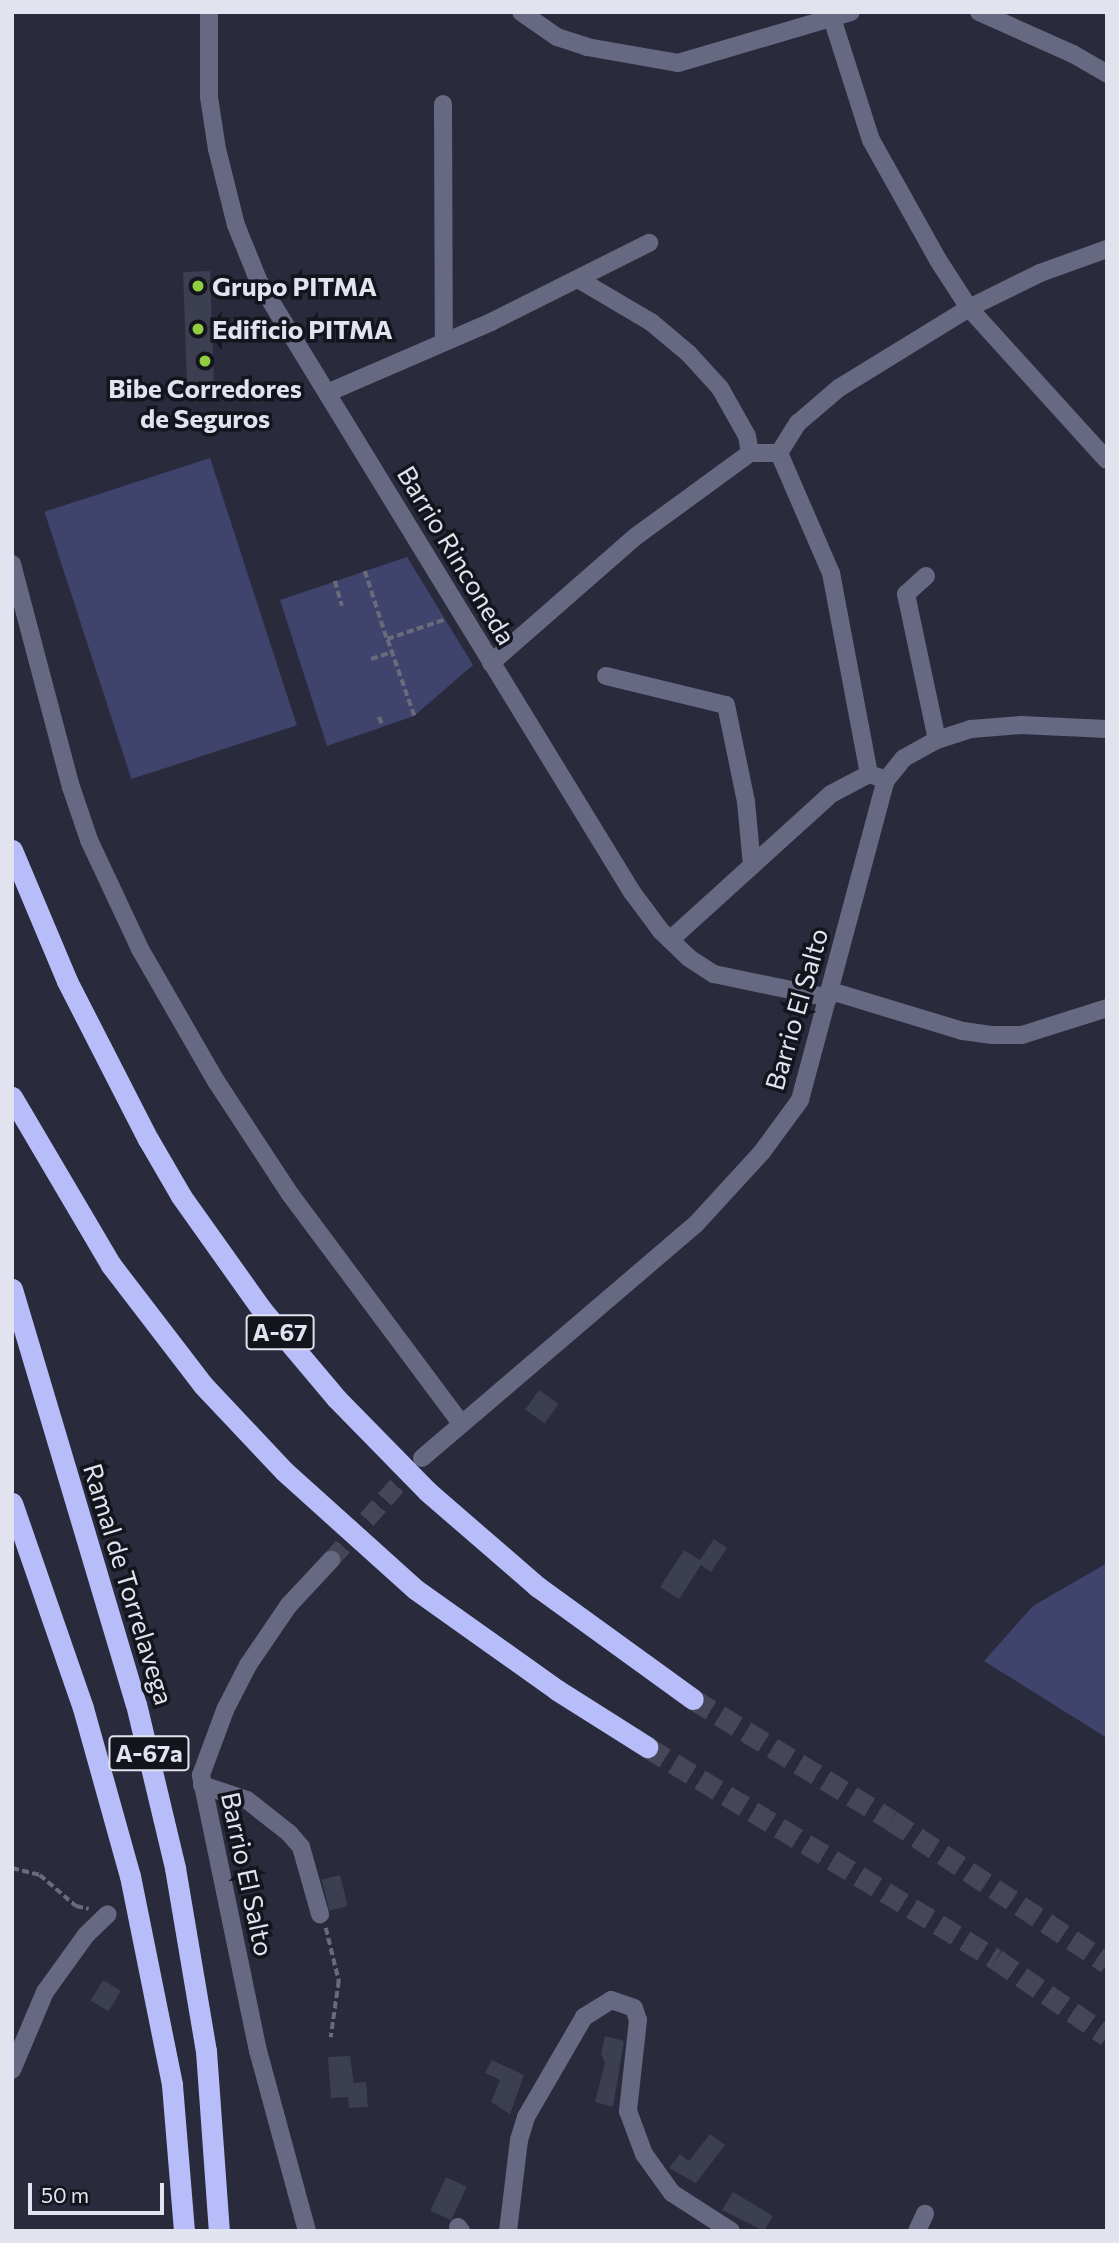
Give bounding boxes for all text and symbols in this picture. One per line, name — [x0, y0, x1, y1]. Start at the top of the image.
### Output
place label: Grupo PITMA — [212, 270, 377, 302]
marker: Grupo PITMA — [190, 278, 206, 294]
place label: Edificio PITMA — [212, 313, 393, 345]
marker: Edificio PITMA — [190, 321, 206, 337]
marker: Bibe Corredores de Seguros — [197, 353, 213, 369]
place label: Bibe Corredores de Seguros — [108, 372, 302, 434]
street label: Barrio Rinconeda — [391, 460, 523, 650]
street label: Barrio El Salto — [758, 925, 834, 1093]
road number: A-67 — [245, 1312, 315, 1352]
street label: Ramal de Torrelavega — [77, 1460, 181, 1708]
road number: A-67a — [107, 1732, 191, 1773]
street label: Barrio El Salto — [215, 1789, 281, 1959]
scale bar — [32, 2170, 168, 2214]
text: 50 m — [41, 2182, 89, 2207]

